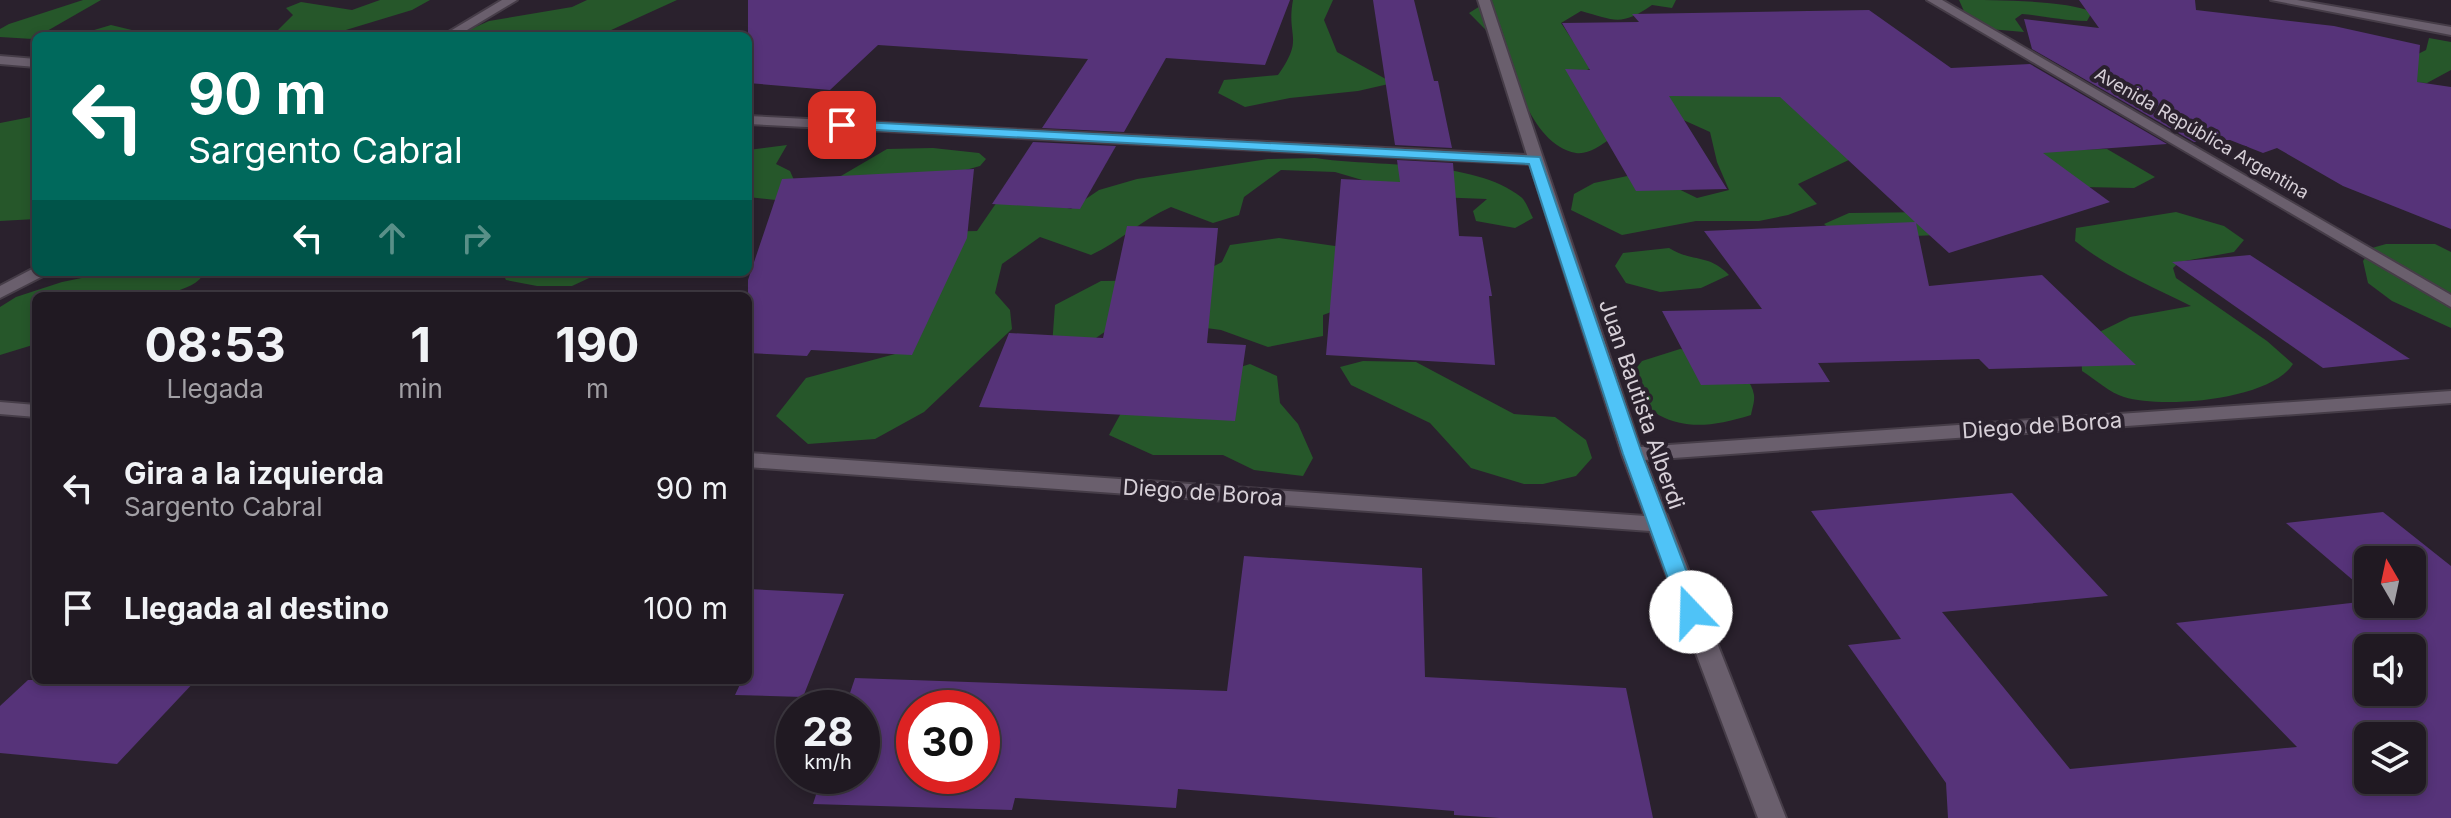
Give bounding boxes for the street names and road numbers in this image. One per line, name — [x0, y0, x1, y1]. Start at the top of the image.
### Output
street label: Avenida República Argentina — [2091, 63, 2313, 203]
street label: Juan Bautista Alberdi — [1594, 296, 1690, 512]
street label: Diego de Boroa — [1961, 406, 2123, 444]
street label: Diego de Boroa — [1122, 473, 1284, 511]

